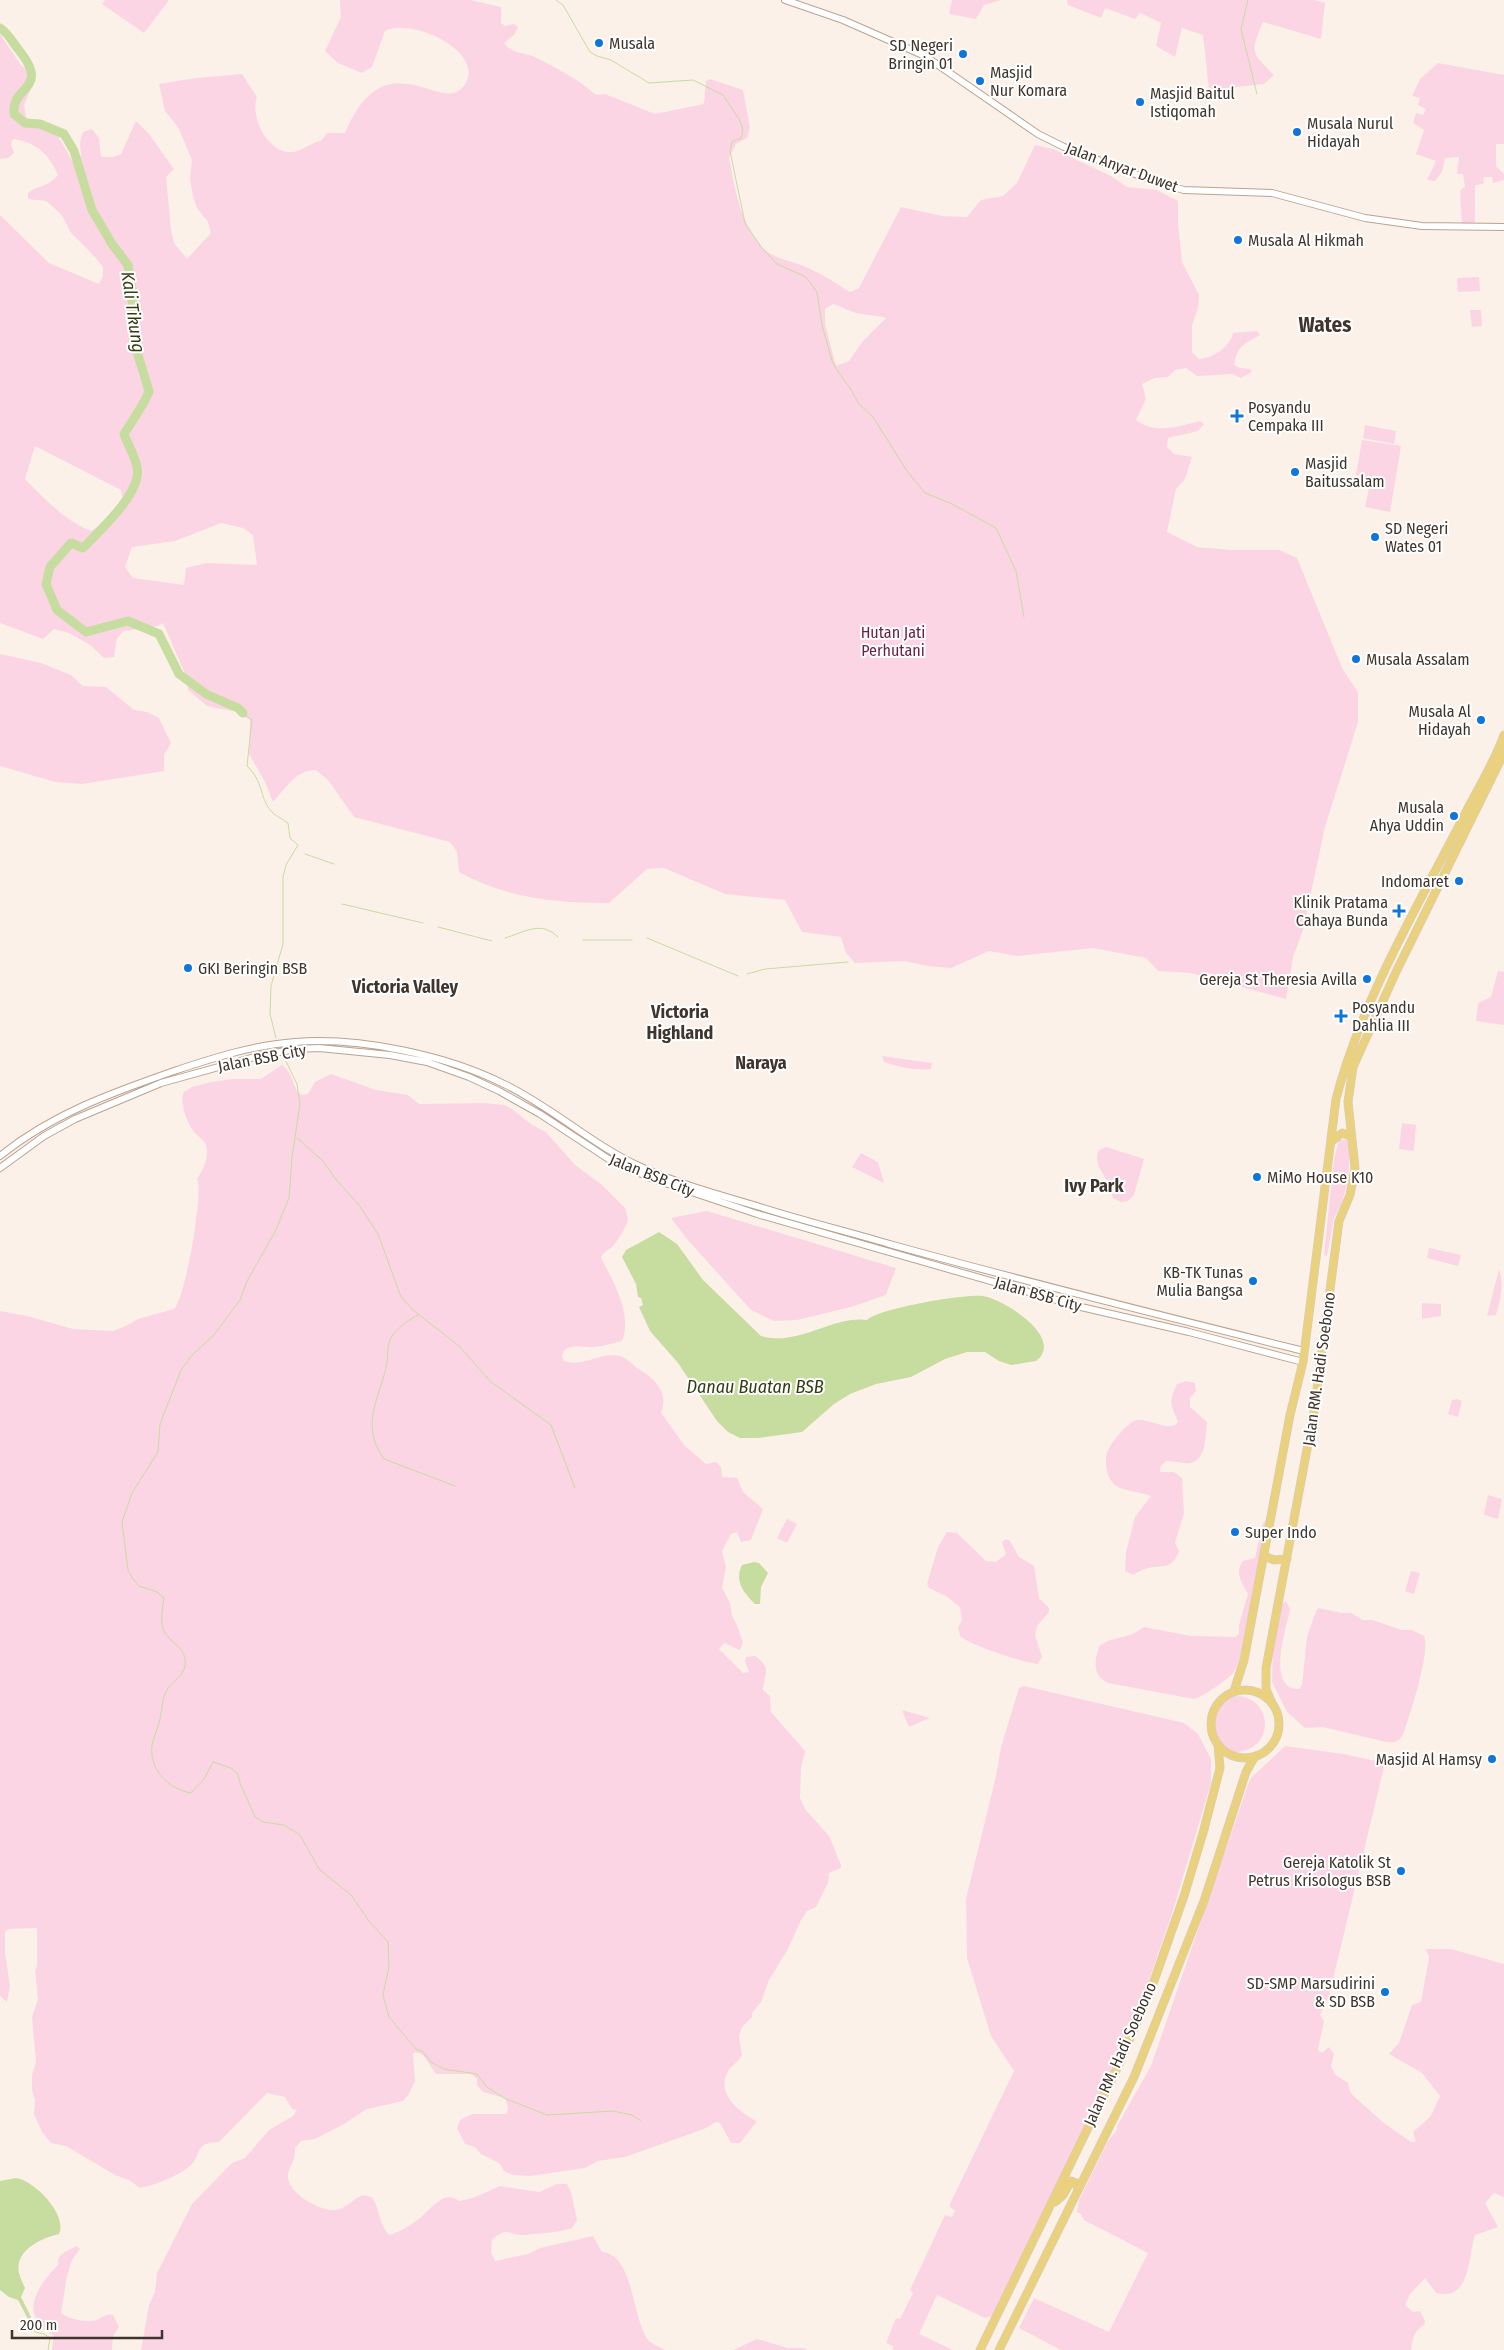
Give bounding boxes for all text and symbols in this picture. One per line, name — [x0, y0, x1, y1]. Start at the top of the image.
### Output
place label: Musala — [609, 34, 655, 53]
place label: SD Negeri Bringin 01 — [888, 36, 953, 73]
marker: Musala — [593, 37, 605, 49]
marker: SD Negeri Bringin 01 — [957, 48, 969, 60]
place label: Masjid Nur Komara — [990, 63, 1067, 100]
marker: Masjid Nur Komara — [974, 75, 986, 87]
place label: Masjid Baitul Istiqomah — [1150, 84, 1235, 121]
marker: Masjid Baitul Istiqomah — [1134, 96, 1146, 108]
place label: Musala Nurul Hidayah — [1307, 114, 1393, 151]
marker: Musala Nurul Hidayah — [1291, 126, 1303, 138]
street label: Jalan Anyar Duwet — [1063, 138, 1182, 196]
place label: Musala Al Hikmah — [1248, 231, 1364, 250]
marker: Musala Al Hikmah — [1232, 234, 1244, 246]
water label: Kali Tikung — [116, 270, 150, 354]
district label: Wates — [1299, 312, 1351, 338]
place label: Posyandu Cempaka III — [1248, 398, 1324, 435]
marker: Posyandu Cempaka III — [1230, 409, 1244, 423]
place label: Masjid Baitussalam — [1305, 454, 1385, 491]
marker: Masjid Baitussalam — [1289, 466, 1301, 478]
place label: SD Negeri Wates 01 — [1385, 519, 1448, 556]
marker: SD Negeri Wates 01 — [1369, 531, 1381, 543]
park label: Hutan Jati Perhutani — [861, 623, 925, 660]
place label: Musala Assalam — [1366, 650, 1470, 669]
marker: Musala Assalam — [1350, 653, 1362, 665]
place label: Musala Al Hidayah — [1408, 702, 1471, 739]
marker: Musala Al Hidayah — [1475, 714, 1487, 726]
place label: Musala Ahya Uddin — [1370, 798, 1444, 835]
marker: Musala Ahya Uddin — [1448, 810, 1460, 822]
place label: Indomaret — [1381, 872, 1450, 891]
marker: Indomaret — [1453, 875, 1465, 887]
place label: Klinik Pratama Cahaya Bunda — [1294, 893, 1388, 930]
marker: Klinik Pratama Cahaya Bunda — [1392, 904, 1406, 918]
place label: GKI Beringin BSB — [198, 959, 307, 978]
marker: GKI Beringin BSB — [182, 962, 194, 974]
place label: Gereja St Theresia Avilla — [1199, 970, 1357, 989]
marker: Gereja St Theresia Avilla — [1361, 973, 1373, 985]
district label: Victoria Valley — [351, 976, 459, 998]
place label: Posyandu Dahlia III — [1352, 998, 1415, 1035]
district label: Victoria Highland — [647, 1001, 713, 1044]
marker: Posyandu Dahlia III — [1334, 1009, 1348, 1023]
street label: Jalan BSB City — [216, 1040, 309, 1076]
district label: Naraya — [735, 1052, 787, 1074]
street label: Jalan BSB City — [607, 1149, 698, 1201]
place label: MiMo House K10 — [1267, 1168, 1373, 1187]
marker: MiMo House K10 — [1251, 1171, 1263, 1183]
district label: Ivy Park — [1064, 1175, 1124, 1197]
place label: KB-TK Tunas Mulia Bangsa — [1156, 1263, 1243, 1300]
street label: Jalan BSB City — [992, 1273, 1085, 1316]
marker: KB-TK Tunas Mulia Bangsa — [1247, 1275, 1259, 1287]
street label: Jalan RM. Hadi Soebono — [1299, 1291, 1339, 1447]
water label: Danau Buatan BSB — [686, 1376, 824, 1398]
place label: Super Indo — [1245, 1523, 1317, 1542]
marker: Super Indo — [1229, 1526, 1241, 1538]
place label: Masjid Al Hamsy — [1376, 1750, 1483, 1769]
marker: Masjid Al Hamsy — [1486, 1753, 1498, 1765]
place label: Gereja Katolik St Petrus Krisologus BSB — [1248, 1853, 1392, 1890]
marker: Gereja Katolik St Petrus Krisologus BSB — [1395, 1865, 1407, 1877]
place label: SD-SMP Marsudirini & SD BSB — [1247, 1974, 1375, 2011]
street label: Jalan RM. Hadi Soebono — [1080, 1979, 1160, 2129]
marker: SD-SMP Marsudirini & SD BSB — [1379, 1986, 1391, 1998]
scale bar — [12, 2308, 162, 2340]
text: 200 m — [20, 2316, 57, 2334]

